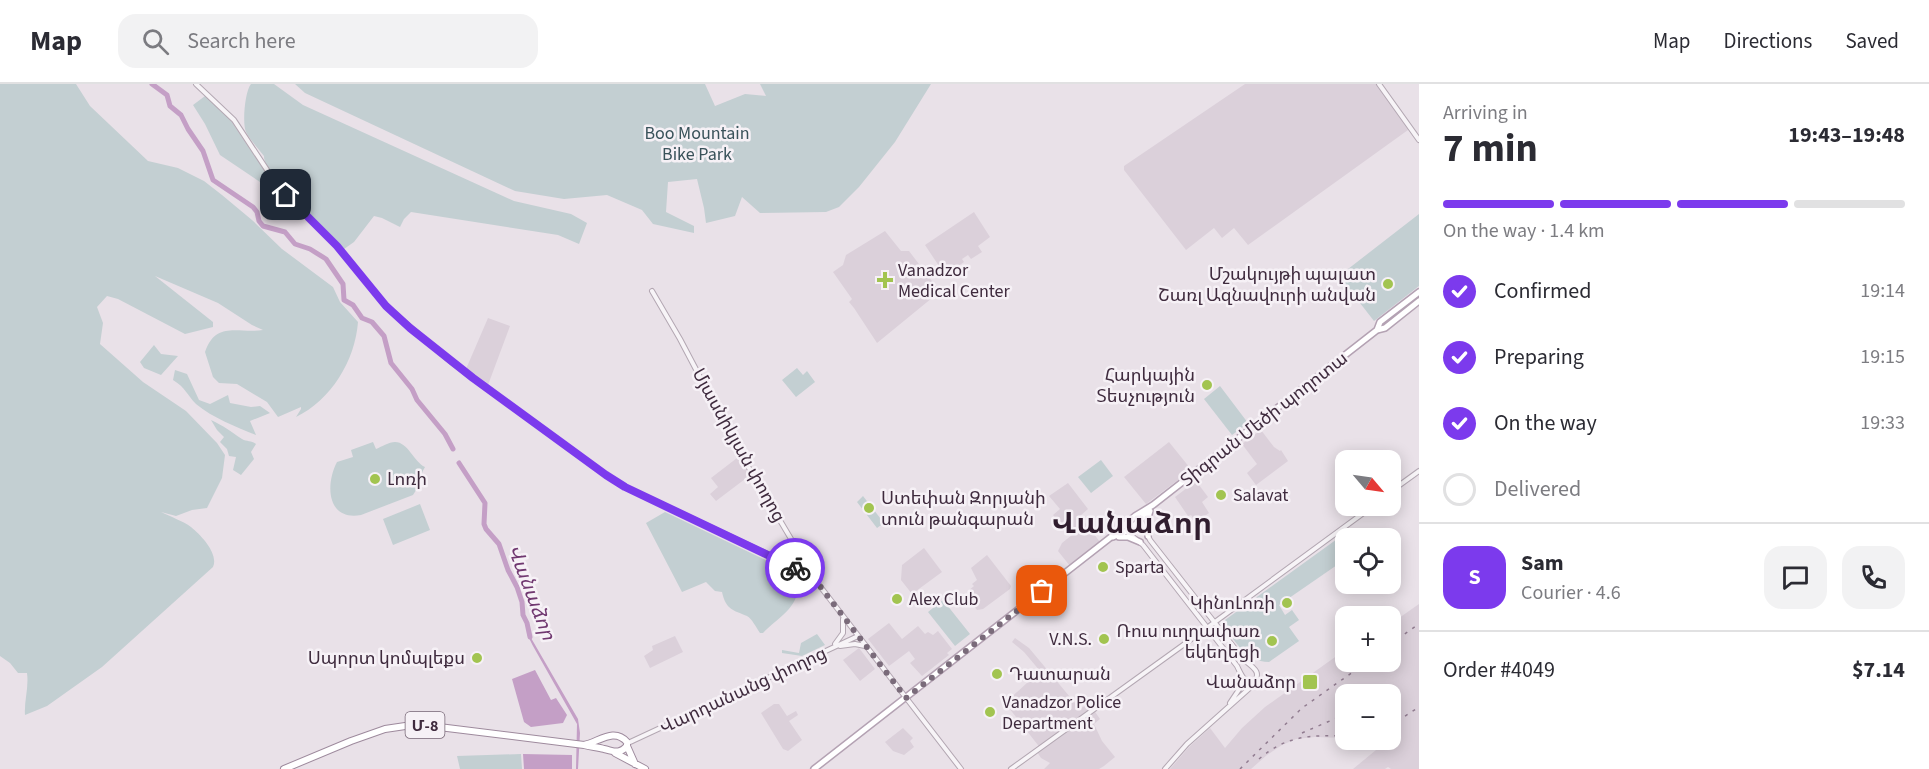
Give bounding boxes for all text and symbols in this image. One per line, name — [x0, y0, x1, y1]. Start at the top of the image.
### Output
search box — [118, 14, 538, 68]
text: Map — [30, 21, 82, 61]
icon: search — [139, 25, 172, 58]
text: Search here — [187, 25, 296, 57]
text: Map — [1653, 26, 1691, 56]
text: Directions — [1724, 26, 1812, 56]
text: Saved — [1845, 26, 1899, 56]
text: Arriving in — [1443, 99, 1528, 127]
text: 19:43–19:48 — [1788, 119, 1905, 151]
park label: Boo Mountain Bike Park — [644, 121, 750, 167]
text: 7 min — [1443, 121, 1538, 177]
pin — [260, 169, 311, 220]
icon: home — [269, 178, 302, 211]
text: On the way · 1.4 km — [1443, 217, 1605, 245]
place label: Vanadzor Medical Center — [898, 258, 1011, 304]
place label: Մշակույթի պալատ Շառլ Ազնավուրի անվան — [1158, 262, 1376, 308]
marker: Vanadzor Medical Center — [876, 271, 894, 289]
icon: check — [1443, 275, 1476, 308]
text: Confirmed — [1494, 275, 1591, 307]
marker: Մշակույթի պալատ Շառլ Ազնավուրի անվան — [1381, 277, 1395, 291]
text: 19:14 — [1860, 277, 1905, 305]
icon: check — [1443, 341, 1476, 374]
text: Preparing — [1494, 341, 1584, 373]
text: 19:15 — [1860, 343, 1905, 371]
street label: Տիգրան Մեծի պողոտա — [1175, 346, 1353, 493]
place label: Հարկային Տեսչություն — [1096, 363, 1195, 409]
street label: Մյասնիկյան փողոց — [686, 364, 791, 527]
marker: Հարկային Տեսչություն — [1200, 378, 1214, 392]
icon: check — [1443, 407, 1476, 440]
text: On the way — [1494, 407, 1597, 439]
text: 19:33 — [1860, 409, 1905, 437]
north arrow — [1335, 450, 1401, 516]
map controls — [1335, 450, 1401, 750]
place label: Լոռի — [387, 467, 427, 492]
marker: Լոռի — [368, 472, 382, 486]
text: Delivered — [1494, 473, 1581, 505]
place label: Salavat — [1233, 483, 1288, 508]
place label: Ստեփան Զորյանի տուն թանգարան — [881, 486, 1046, 532]
marker: Salavat — [1214, 488, 1228, 502]
marker: Ստեփան Զորյանի տուն թանգարան — [862, 501, 876, 515]
district label: Վանաձոր — [1052, 502, 1212, 545]
button: locate — [1335, 528, 1401, 594]
courier — [765, 538, 825, 598]
water label: Վանաձոր — [500, 540, 563, 645]
button: chat — [1764, 546, 1827, 609]
button: phone — [1842, 546, 1905, 609]
text: Sam — [1521, 547, 1564, 579]
icon: bike — [779, 552, 812, 585]
place label: Sparta — [1115, 555, 1164, 580]
marker: Sparta — [1096, 560, 1110, 574]
text: S — [1468, 561, 1481, 593]
pin — [1016, 565, 1067, 616]
icon: bag — [1025, 574, 1058, 607]
text: Courier · 4.6 — [1521, 579, 1621, 607]
place label: Alex Club — [909, 587, 978, 612]
place label: ԿինոԼոռի — [1190, 591, 1275, 616]
marker: Alex Club — [890, 592, 904, 606]
marker: ԿինոԼոռի — [1280, 596, 1294, 610]
button: + — [1335, 606, 1401, 672]
place label: Ռուս ուղղափառ եկեղեցի — [1116, 619, 1260, 665]
place label: V.N.S. — [1049, 627, 1092, 652]
marker: V.N.S. — [1097, 632, 1111, 646]
marker: Ռուս ուղղափառ եկեղեցի — [1265, 634, 1279, 648]
street label: Վարդանանց փողոց — [656, 641, 831, 740]
place label: Սպորտ կոմպլեքս — [308, 646, 465, 671]
marker: Սպորտ կոմպլեքս — [470, 651, 484, 665]
text: Order #4049 — [1443, 654, 1555, 686]
text: $7.14 — [1852, 654, 1905, 686]
place label: Դատարան — [1009, 662, 1111, 687]
marker: Դատարան — [990, 667, 1004, 681]
place label: Վանաձոր — [1206, 670, 1296, 695]
marker: Վանաձոր — [1301, 673, 1319, 691]
button: − — [1335, 684, 1401, 750]
place label: Vanadzor Police Department — [1002, 690, 1121, 736]
marker: Vanadzor Police Department — [983, 705, 997, 719]
road number: Մ-8 — [406, 712, 444, 738]

